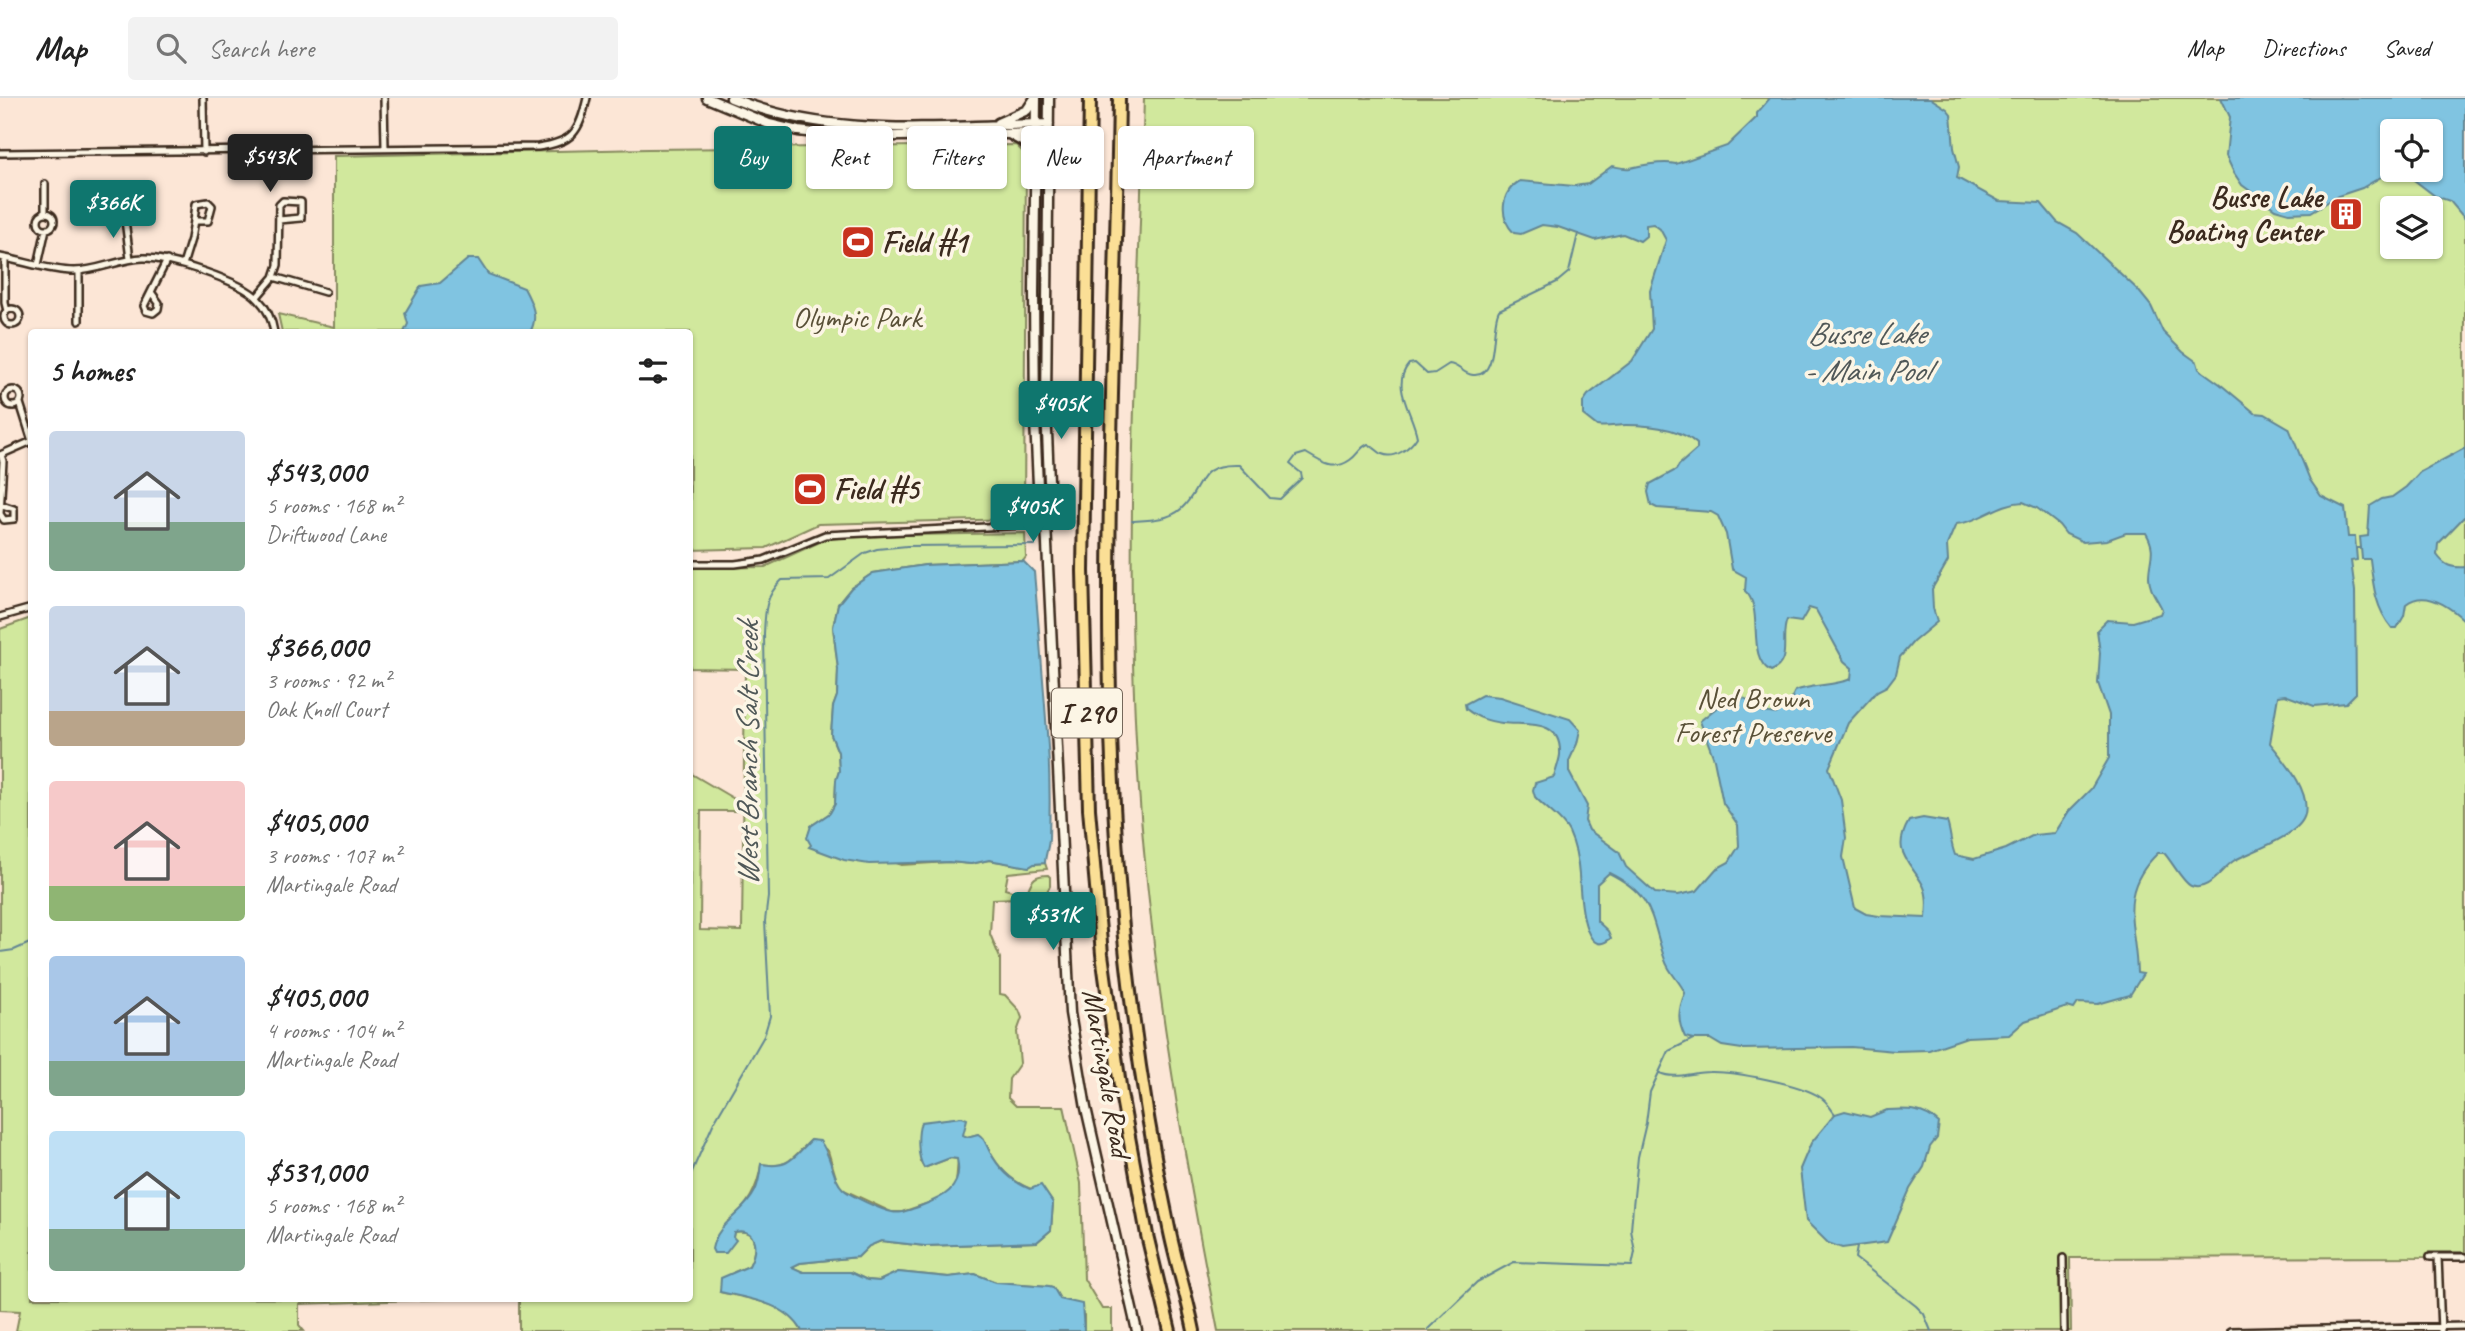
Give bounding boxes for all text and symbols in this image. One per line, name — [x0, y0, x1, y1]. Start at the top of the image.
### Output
search box — [128, 17, 618, 80]
text: Map — [35, 27, 86, 69]
icon: search — [152, 29, 190, 67]
text: Search here — [208, 32, 314, 65]
text: Map — [2187, 33, 2224, 63]
text: Directions — [2262, 33, 2345, 63]
text: Saved — [2383, 33, 2430, 63]
map controls — [2380, 119, 2443, 259]
button: locate — [2380, 119, 2443, 182]
chip: Buy — [714, 126, 792, 189]
chip: Rent — [806, 126, 893, 189]
chip: Filters — [907, 126, 1007, 189]
chip: New — [1021, 126, 1104, 189]
chip: Apartment — [1118, 126, 1254, 189]
pin: $543K — [221, 134, 319, 194]
text: $543K — [244, 142, 296, 171]
place label: Busse Lake Boating Center — [2167, 178, 2325, 250]
pin: $366K — [64, 180, 162, 240]
text: $366K — [86, 188, 140, 217]
building icon: Busse Lake Boating Center — [2327, 195, 2365, 233]
button: layers — [2380, 196, 2443, 259]
sports icon: Field #1 — [839, 223, 877, 261]
place label: Field #1 — [882, 223, 971, 261]
park label: Olympic Park — [793, 298, 923, 336]
water label: Busse Lake - Main Pool — [1803, 313, 1939, 391]
text: 5 homes — [49, 352, 133, 390]
icon: filters — [634, 352, 672, 390]
pin: $405K — [1012, 382, 1110, 441]
text: $405K — [1035, 389, 1087, 418]
text: $543,000 — [266, 453, 366, 491]
icon: home — [105, 459, 189, 543]
sports icon: Field #5 — [791, 470, 829, 508]
place label: Field #5 — [834, 470, 922, 508]
pin: $405K — [984, 484, 1082, 544]
text: 5 rooms · 168 m² — [266, 491, 401, 520]
text: $405K — [1007, 492, 1059, 521]
text: Driftwood Lane — [266, 520, 386, 549]
water label: West Branch Salt Creek — [727, 617, 768, 886]
text: $366,000 — [266, 628, 368, 666]
icon: home — [105, 634, 189, 718]
text: 3 rooms · 92 m² — [266, 666, 390, 695]
park label: Ned Brown Forest Preserve — [1675, 679, 1834, 751]
road number: I 290 — [1052, 688, 1122, 738]
text: Oak Knoll Court — [266, 695, 387, 724]
text: $405,000 — [266, 803, 366, 841]
icon: home — [105, 809, 189, 893]
text: 3 rooms · 107 m² — [266, 841, 401, 870]
text: Martingale Road — [266, 870, 396, 899]
pin: $531K — [1004, 892, 1102, 952]
text: $531K — [1027, 900, 1079, 929]
text: $405,000 — [266, 978, 366, 1016]
icon: home — [105, 984, 189, 1068]
street label: Martingale Road — [1074, 986, 1141, 1164]
text: 4 rooms · 104 m² — [266, 1016, 401, 1045]
text: Martingale Road — [266, 1045, 396, 1074]
text: $531,000 — [266, 1153, 366, 1191]
icon: home — [105, 1159, 189, 1243]
text: 5 rooms · 168 m² — [266, 1191, 401, 1220]
text: Martingale Road — [266, 1220, 396, 1249]

